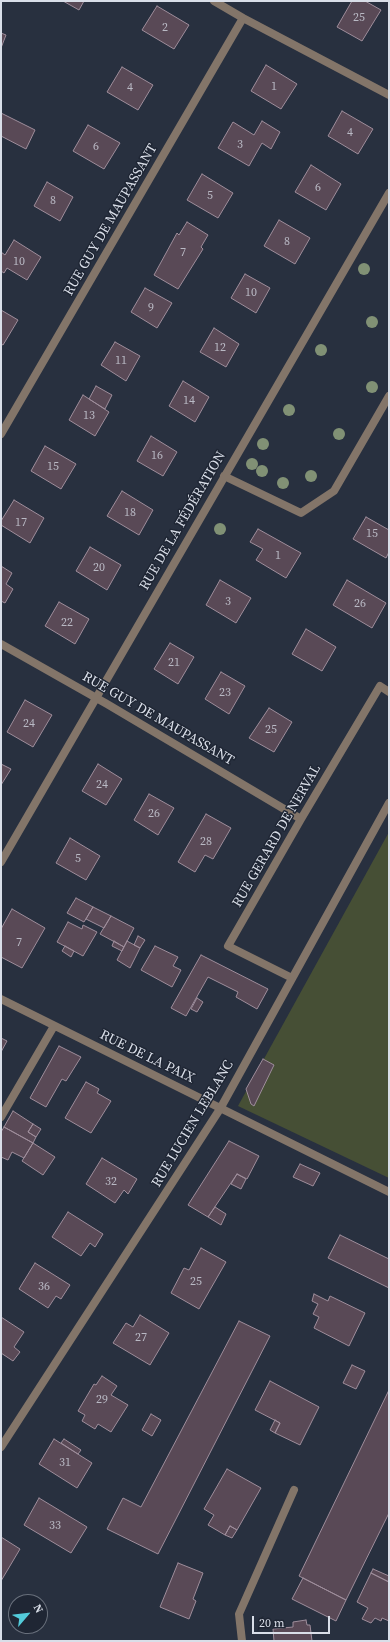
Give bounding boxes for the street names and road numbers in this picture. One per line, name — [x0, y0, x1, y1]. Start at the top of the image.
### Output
street label: RUE GUY DE MAUPASSANT — [61, 141, 161, 299]
street label: RUE DE LA FÉDÉRATION — [136, 449, 230, 593]
street label: RUE GUY DE MAUPASSANT — [79, 669, 237, 769]
street label: RUE GERARD DE NERVAL — [229, 762, 325, 910]
street label: RUE DE LA PAIX — [97, 1027, 197, 1087]
street label: RUE LUCIEN LEBLANC — [148, 1058, 238, 1190]

